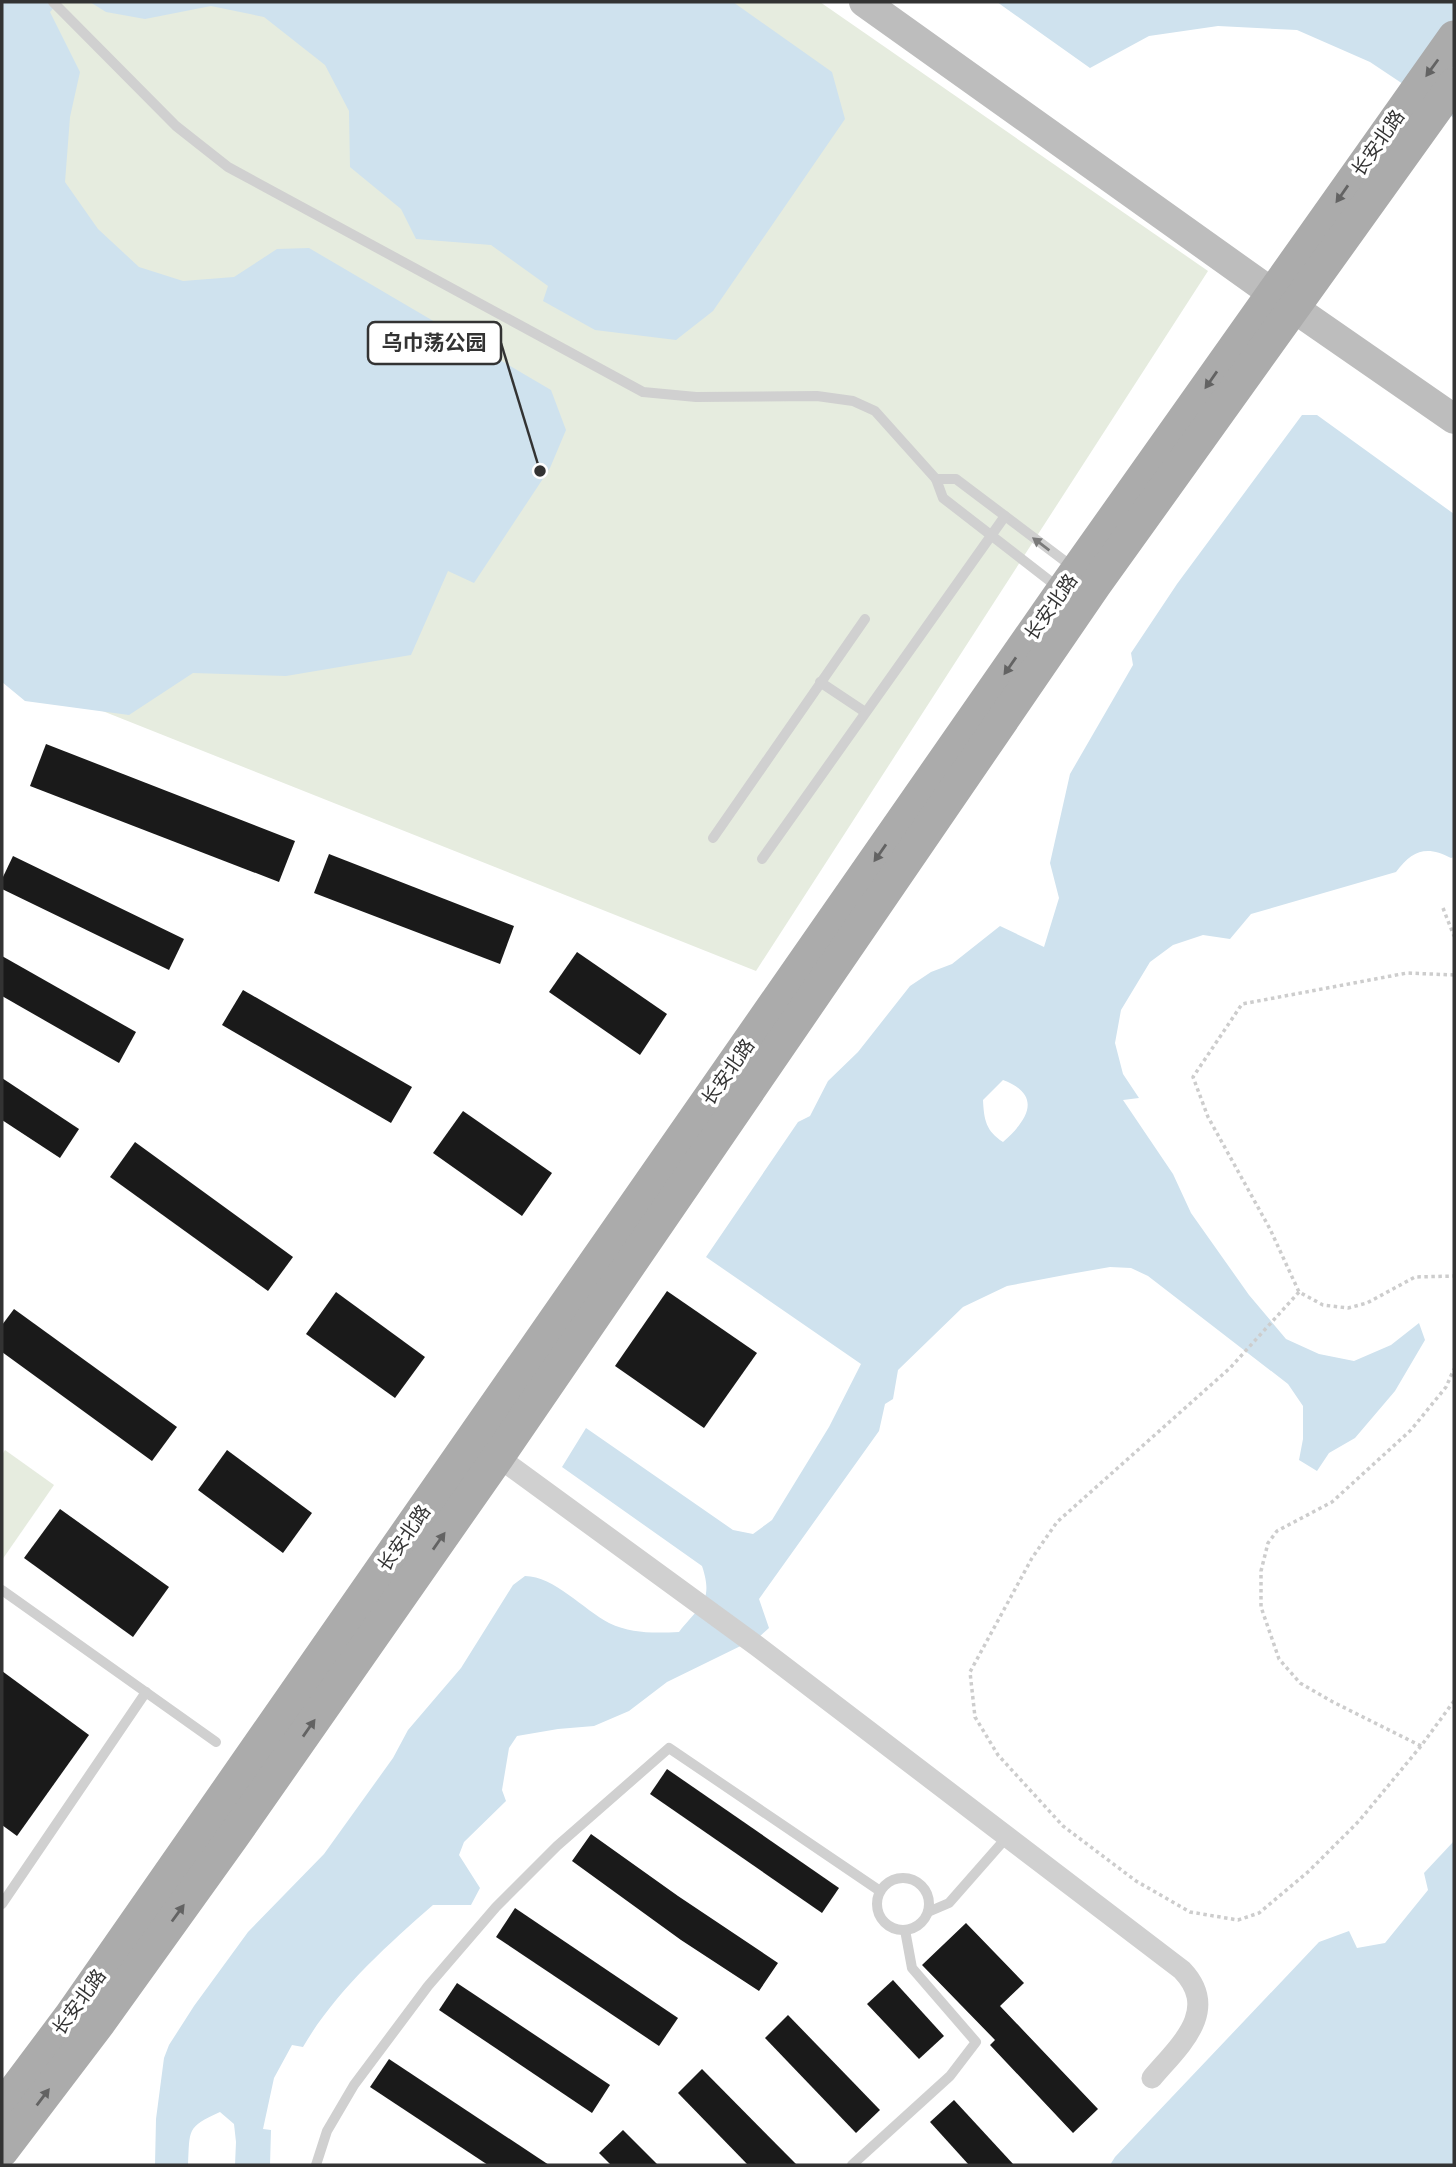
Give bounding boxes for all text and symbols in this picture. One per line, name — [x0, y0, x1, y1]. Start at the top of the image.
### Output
one-way arrow — [1426, 59, 1440, 77]
street label: 长安北路 — [1347, 105, 1409, 181]
one-way arrow — [1336, 185, 1350, 203]
callout: 乌巾荡公园 — [368, 322, 501, 364]
text: 乌巾荡公园 — [382, 330, 487, 355]
one-way arrow — [1205, 370, 1218, 389]
one-way arrow — [1032, 537, 1050, 551]
street label: 长安北路 — [1020, 569, 1082, 645]
one-way arrow — [1003, 657, 1017, 675]
one-way arrow — [873, 844, 887, 862]
street label: 长安北路 — [697, 1034, 759, 1110]
street label: 长安北路 — [373, 1500, 435, 1576]
one-way arrow — [432, 1532, 446, 1550]
one-way arrow — [302, 1719, 316, 1737]
one-way arrow — [171, 1904, 185, 1922]
street label: 长安北路 — [47, 1964, 111, 2040]
one-way arrow — [36, 2087, 50, 2106]

